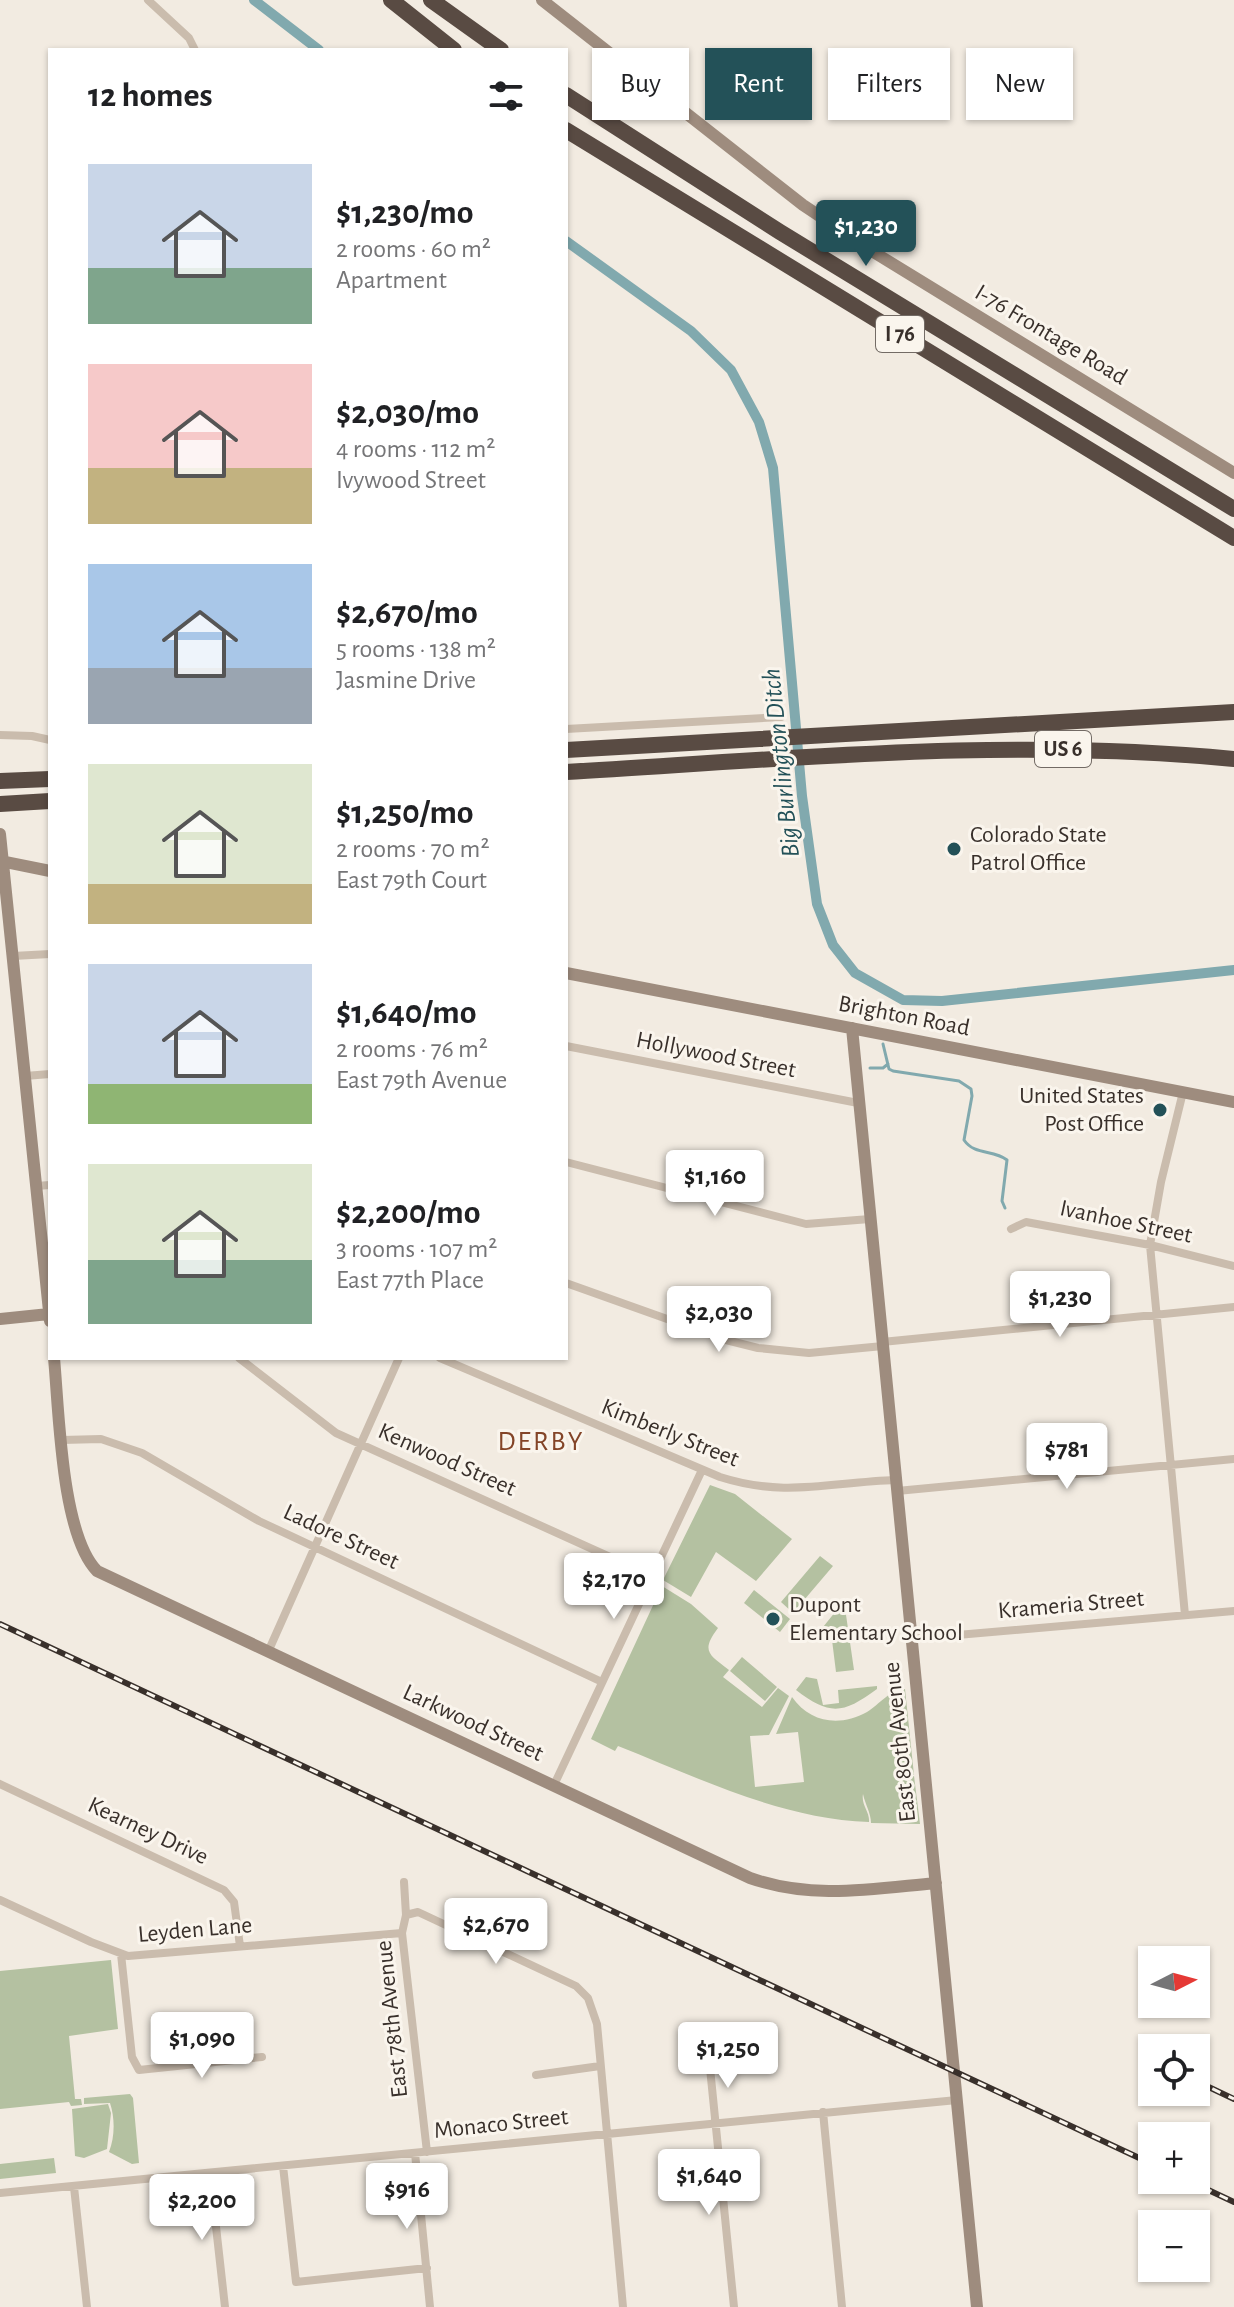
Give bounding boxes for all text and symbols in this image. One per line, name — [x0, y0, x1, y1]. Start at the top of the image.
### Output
chip: Buy — [592, 48, 689, 120]
chip: Rent — [705, 48, 812, 120]
chip: Filters — [828, 48, 950, 120]
chip: New — [966, 48, 1073, 120]
icon: filters — [484, 74, 528, 118]
text: 12 homes — [88, 79, 213, 113]
icon: home — [152, 196, 248, 292]
text: $1,230/mo — [336, 196, 474, 230]
pin: $1,230 — [801, 200, 931, 268]
text: $1,230 — [834, 213, 898, 239]
text: 2 rooms · 60 m² — [336, 236, 491, 262]
text: Apartment — [336, 267, 447, 293]
street label: I-76 Frontage Road — [971, 280, 1131, 390]
road number: I 76 — [876, 316, 924, 352]
icon: home — [152, 396, 248, 492]
text: $2,030/mo — [336, 396, 479, 430]
text: 4 rooms · 112 m² — [336, 436, 495, 462]
text: Ivywood Street — [336, 467, 486, 493]
icon: home — [152, 596, 248, 692]
text: $2,670/mo — [336, 596, 478, 630]
text: 5 rooms · 138 m² — [336, 636, 496, 662]
text: Jasmine Drive — [336, 667, 476, 693]
water label: Big Burlington Ditch — [758, 667, 804, 859]
road number: US 6 — [1035, 731, 1091, 767]
icon: home — [152, 796, 248, 892]
text: $1,250/mo — [336, 796, 474, 830]
place label: Colorado State Patrol Office — [970, 823, 1106, 875]
text: 2 rooms · 70 m² — [336, 836, 489, 862]
marker: Colorado State Patrol Office — [945, 840, 963, 858]
text: East 79th Court — [336, 867, 487, 893]
street label: Brighton Road — [836, 992, 972, 1040]
icon: home — [152, 996, 248, 1092]
text: $1,640/mo — [336, 996, 476, 1030]
street label: Hollywood Street — [634, 1028, 798, 1082]
text: 2 rooms · 76 m² — [336, 1036, 488, 1062]
text: East 79th Avenue — [336, 1067, 507, 1093]
place label: United States Post Office — [1019, 1084, 1144, 1136]
marker: United States Post Office — [1151, 1101, 1169, 1119]
pin: $1,160 — [650, 1150, 780, 1218]
text: $1,160 — [684, 1163, 746, 1189]
icon: home — [152, 1196, 248, 1292]
text: $2,200/mo — [336, 1196, 480, 1230]
street label: Ivanhoe Street — [1058, 1196, 1195, 1248]
text: 3 rooms · 107 m² — [336, 1236, 497, 1262]
text: East 77th Place — [336, 1267, 484, 1293]
pin: $1,230 — [995, 1271, 1125, 1339]
text: $1,230 — [1028, 1284, 1092, 1310]
pin: $2,030 — [654, 1286, 784, 1354]
text: $2,030 — [685, 1299, 753, 1325]
street label: Kimberly Street — [598, 1395, 742, 1472]
street label: Kenwood Street — [375, 1419, 520, 1501]
pin: $781 — [1020, 1423, 1114, 1491]
district label: DERBY — [498, 1428, 584, 1456]
text: $781 — [1044, 1436, 1090, 1462]
street label: Ladore Street — [280, 1500, 403, 1574]
pin: $2,170 — [549, 1553, 679, 1621]
text: $2,170 — [582, 1566, 646, 1592]
street label: Krameria Street — [997, 1587, 1145, 1623]
place label: Dupont Elementary School — [789, 1593, 963, 1645]
marker: Dupont Elementary School — [764, 1610, 782, 1628]
street label: East 80th Avenue — [880, 1661, 920, 1823]
street label: Larkwood Street — [399, 1680, 547, 1766]
street label: Kearney Drive — [84, 1793, 212, 1869]
pin: $2,670 — [431, 1898, 561, 1966]
text: $2,670 — [462, 1911, 530, 1937]
street label: Leyden Lane — [137, 1913, 253, 1947]
street label: East 78th Avenue — [372, 1939, 412, 2099]
north arrow — [1138, 1946, 1210, 2018]
map controls — [1138, 1946, 1210, 2282]
pin: $1,090 — [137, 2012, 267, 2080]
pin: $1,250 — [663, 2022, 793, 2090]
text: $1,090 — [169, 2025, 235, 2051]
button: locate — [1138, 2034, 1210, 2106]
text: $1,250 — [696, 2035, 760, 2061]
street label: Monaco Street — [433, 2105, 570, 2143]
button: + — [1138, 2122, 1210, 2194]
pin: $1,640 — [644, 2149, 774, 2217]
text: $1,640 — [676, 2162, 742, 2188]
pin: $916 — [360, 2163, 454, 2231]
pin: $2,200 — [137, 2174, 267, 2242]
text: $916 — [384, 2176, 430, 2202]
text: $2,200 — [167, 2187, 237, 2213]
button: − — [1138, 2210, 1210, 2282]

